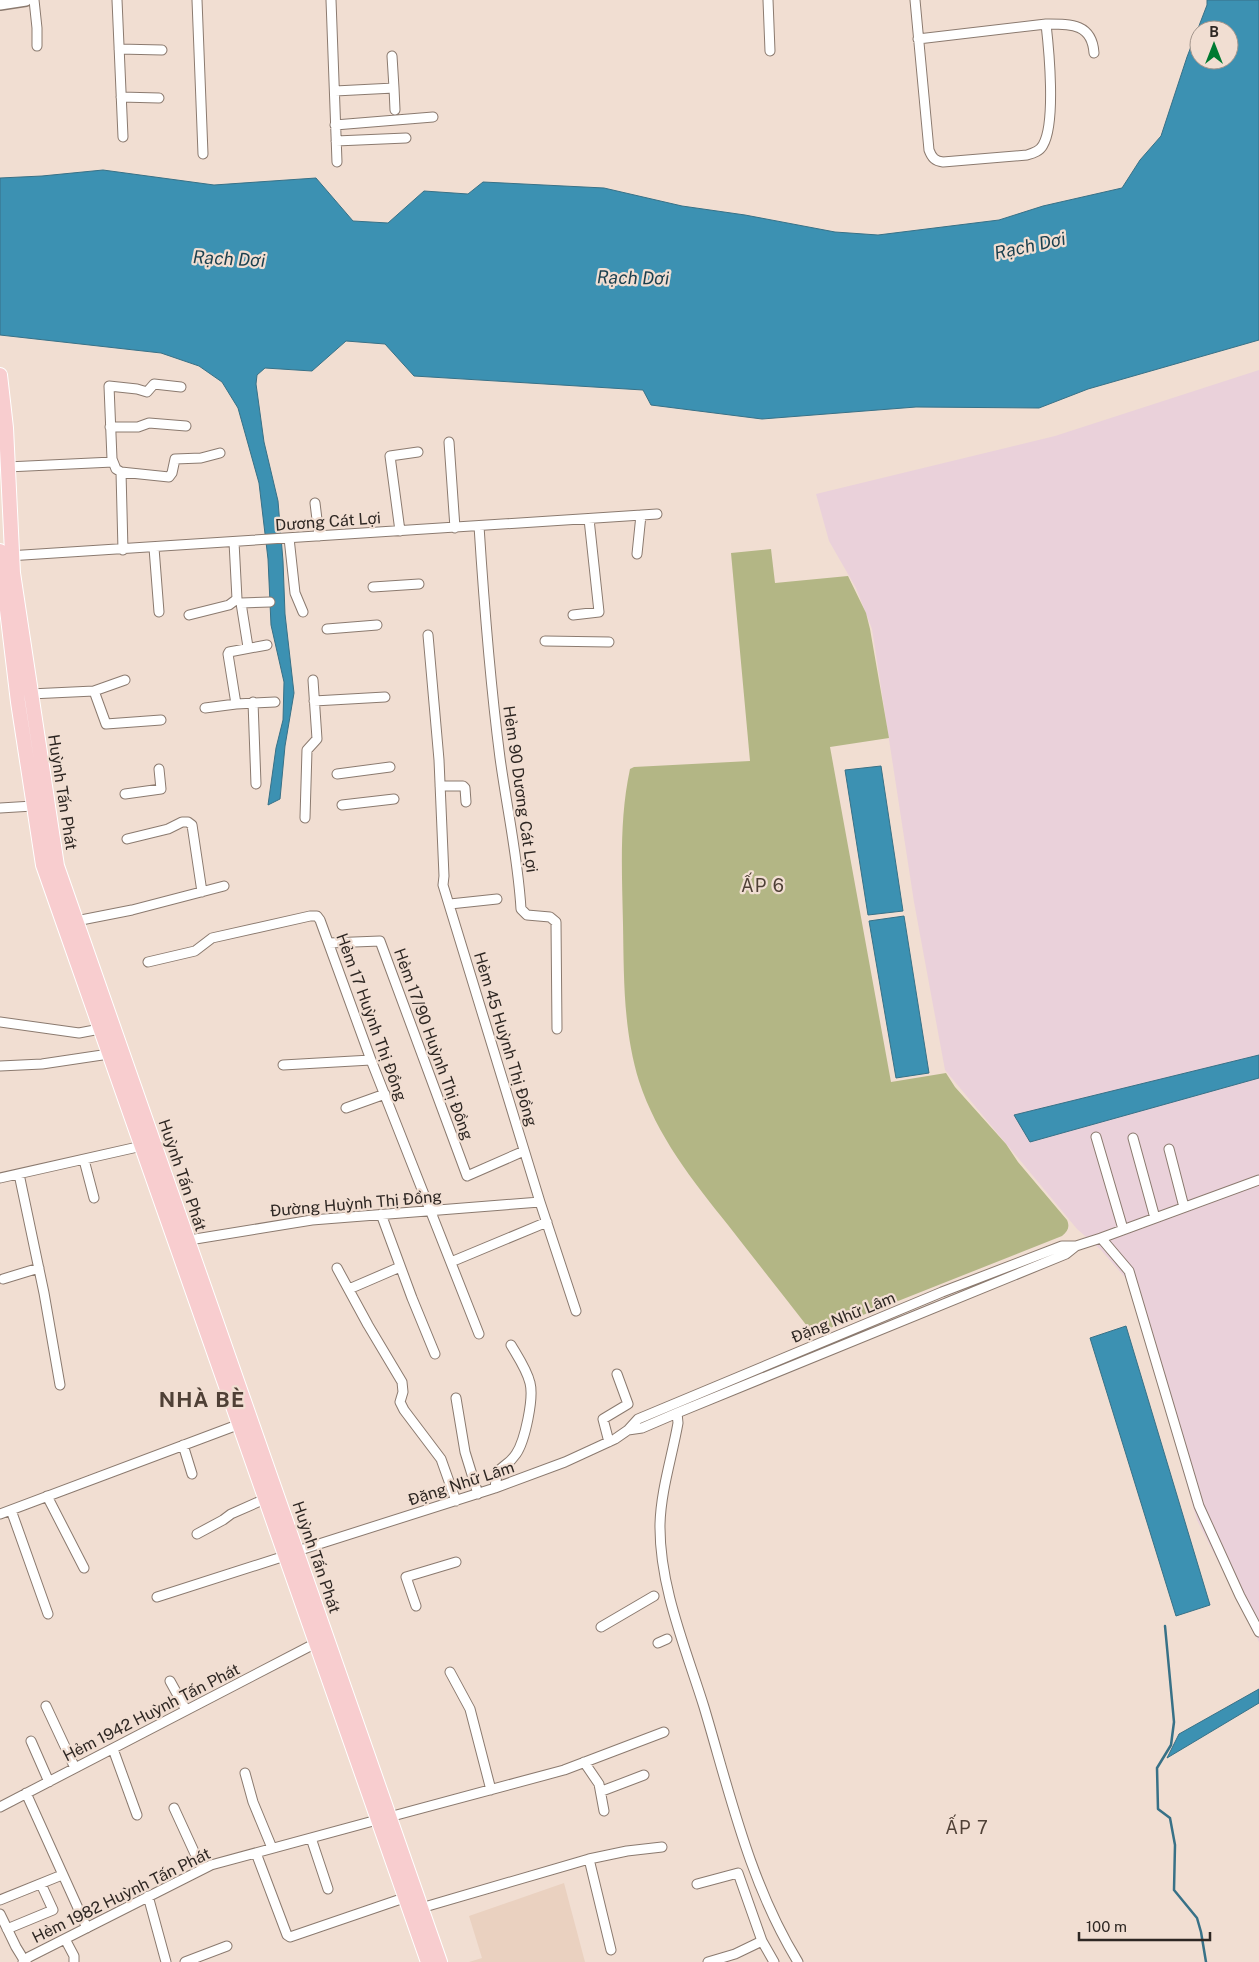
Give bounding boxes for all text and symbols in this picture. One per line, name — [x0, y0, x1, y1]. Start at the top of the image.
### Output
north arrow — [1189, 20, 1239, 70]
text: B — [1209, 24, 1219, 40]
water label: Rạch Dơi — [992, 228, 1068, 263]
water label: Rạch Dơi — [192, 246, 266, 271]
water label: Rạch Dơi — [597, 266, 670, 289]
street label: Dương Cát Lợi — [275, 508, 382, 535]
street label: Hẻm 90 Dương Cát Lợi — [499, 704, 542, 874]
street label: Huỳnh Tấn Phát — [44, 733, 81, 851]
district label: ẤP 6 — [741, 872, 785, 896]
street label: Hẻm 17 Huỳnh Thị Đồng — [332, 931, 411, 1104]
street label: Hẻm 17/90 Huỳnh Thị Đồng — [390, 946, 477, 1143]
street label: Hẻm 45 Huỳnh Thị Đồng — [470, 950, 541, 1129]
street label: Huỳnh Tấn Phát — [154, 1117, 211, 1234]
street label: Đường Huỳnh Thị Đồng — [269, 1187, 443, 1220]
street label: Đặng Nhữ Lâm — [788, 1288, 898, 1347]
district label: NHÀ BÈ — [159, 1387, 245, 1412]
street label: Đặng Nhữ Lâm — [406, 1457, 517, 1510]
street label: Huỳnh Tấn Phát — [288, 1499, 345, 1616]
street label: Hẻm 1942 Huỳnh Tấn Phát — [60, 1659, 243, 1765]
district label: ẤP 7 — [945, 1814, 989, 1838]
street label: Hẻm 1982 Huỳnh Tấn Phát — [29, 1844, 214, 1947]
scale bar — [1079, 1910, 1210, 1942]
text: 100 m — [1086, 1918, 1127, 1935]

